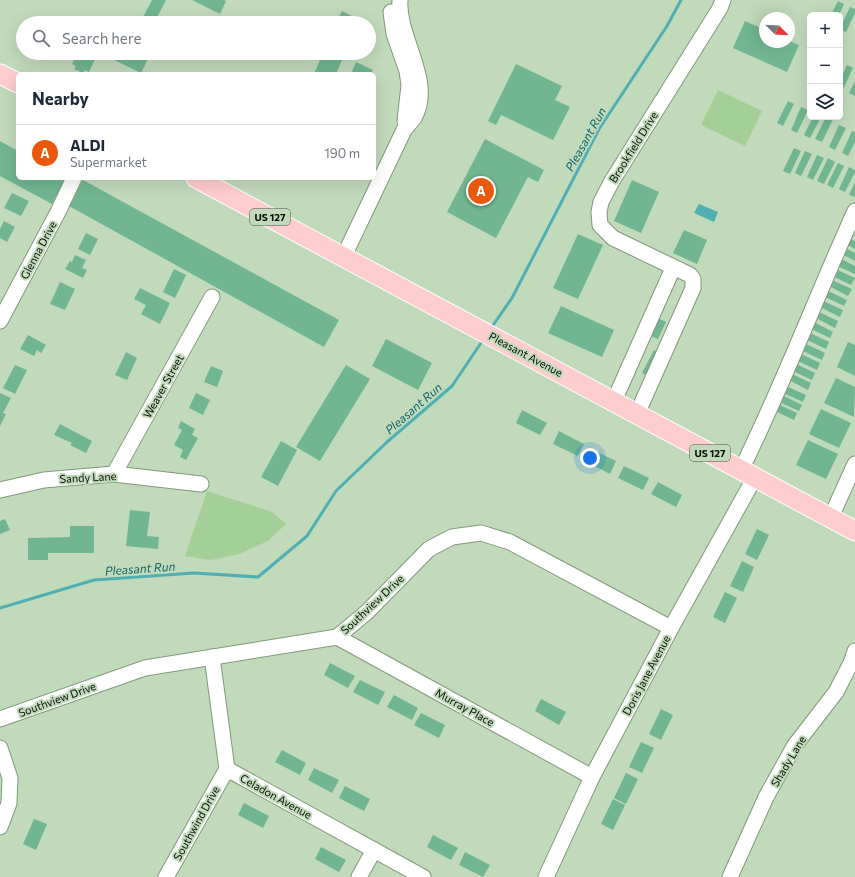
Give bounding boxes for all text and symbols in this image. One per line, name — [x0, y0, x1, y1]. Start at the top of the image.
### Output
north arrow — [759, 12, 795, 48]
map controls — [807, 12, 843, 120]
button: + — [807, 12, 843, 48]
search box — [16, 16, 376, 60]
icon: search — [30, 27, 52, 49]
text: Search here — [62, 29, 141, 47]
button: − — [807, 48, 843, 84]
button: layers — [807, 84, 843, 120]
text: Nearby — [32, 88, 89, 109]
water label: Pleasant Run — [562, 105, 608, 173]
street label: Brookfield Drive — [606, 109, 660, 185]
text: ALDI — [70, 136, 105, 154]
text: A — [40, 145, 50, 161]
text: 190 m — [324, 145, 360, 161]
text: Supermarket — [70, 154, 147, 170]
pin: A — [468, 176, 494, 206]
road number: US 127 — [250, 209, 290, 225]
street label: Glenna Drive — [17, 219, 59, 281]
street label: Pleasant Avenue — [487, 329, 565, 379]
street label: Weaver Street — [140, 351, 186, 420]
water label: Pleasant Run — [382, 379, 444, 436]
road number: US 127 — [690, 445, 730, 461]
your location — [580, 448, 600, 468]
street label: Sandy Lane — [59, 469, 117, 485]
water label: Pleasant Run — [104, 559, 176, 577]
street label: Southview Drive — [338, 571, 406, 637]
street label: Doris Jane Avenue — [619, 633, 674, 718]
street label: Southview Drive — [16, 679, 98, 719]
street label: Murray Place — [433, 685, 497, 729]
street label: Shady Lane — [768, 733, 808, 789]
street label: Celadon Avenue — [238, 771, 314, 821]
street label: Southwind Drive — [170, 783, 222, 862]

